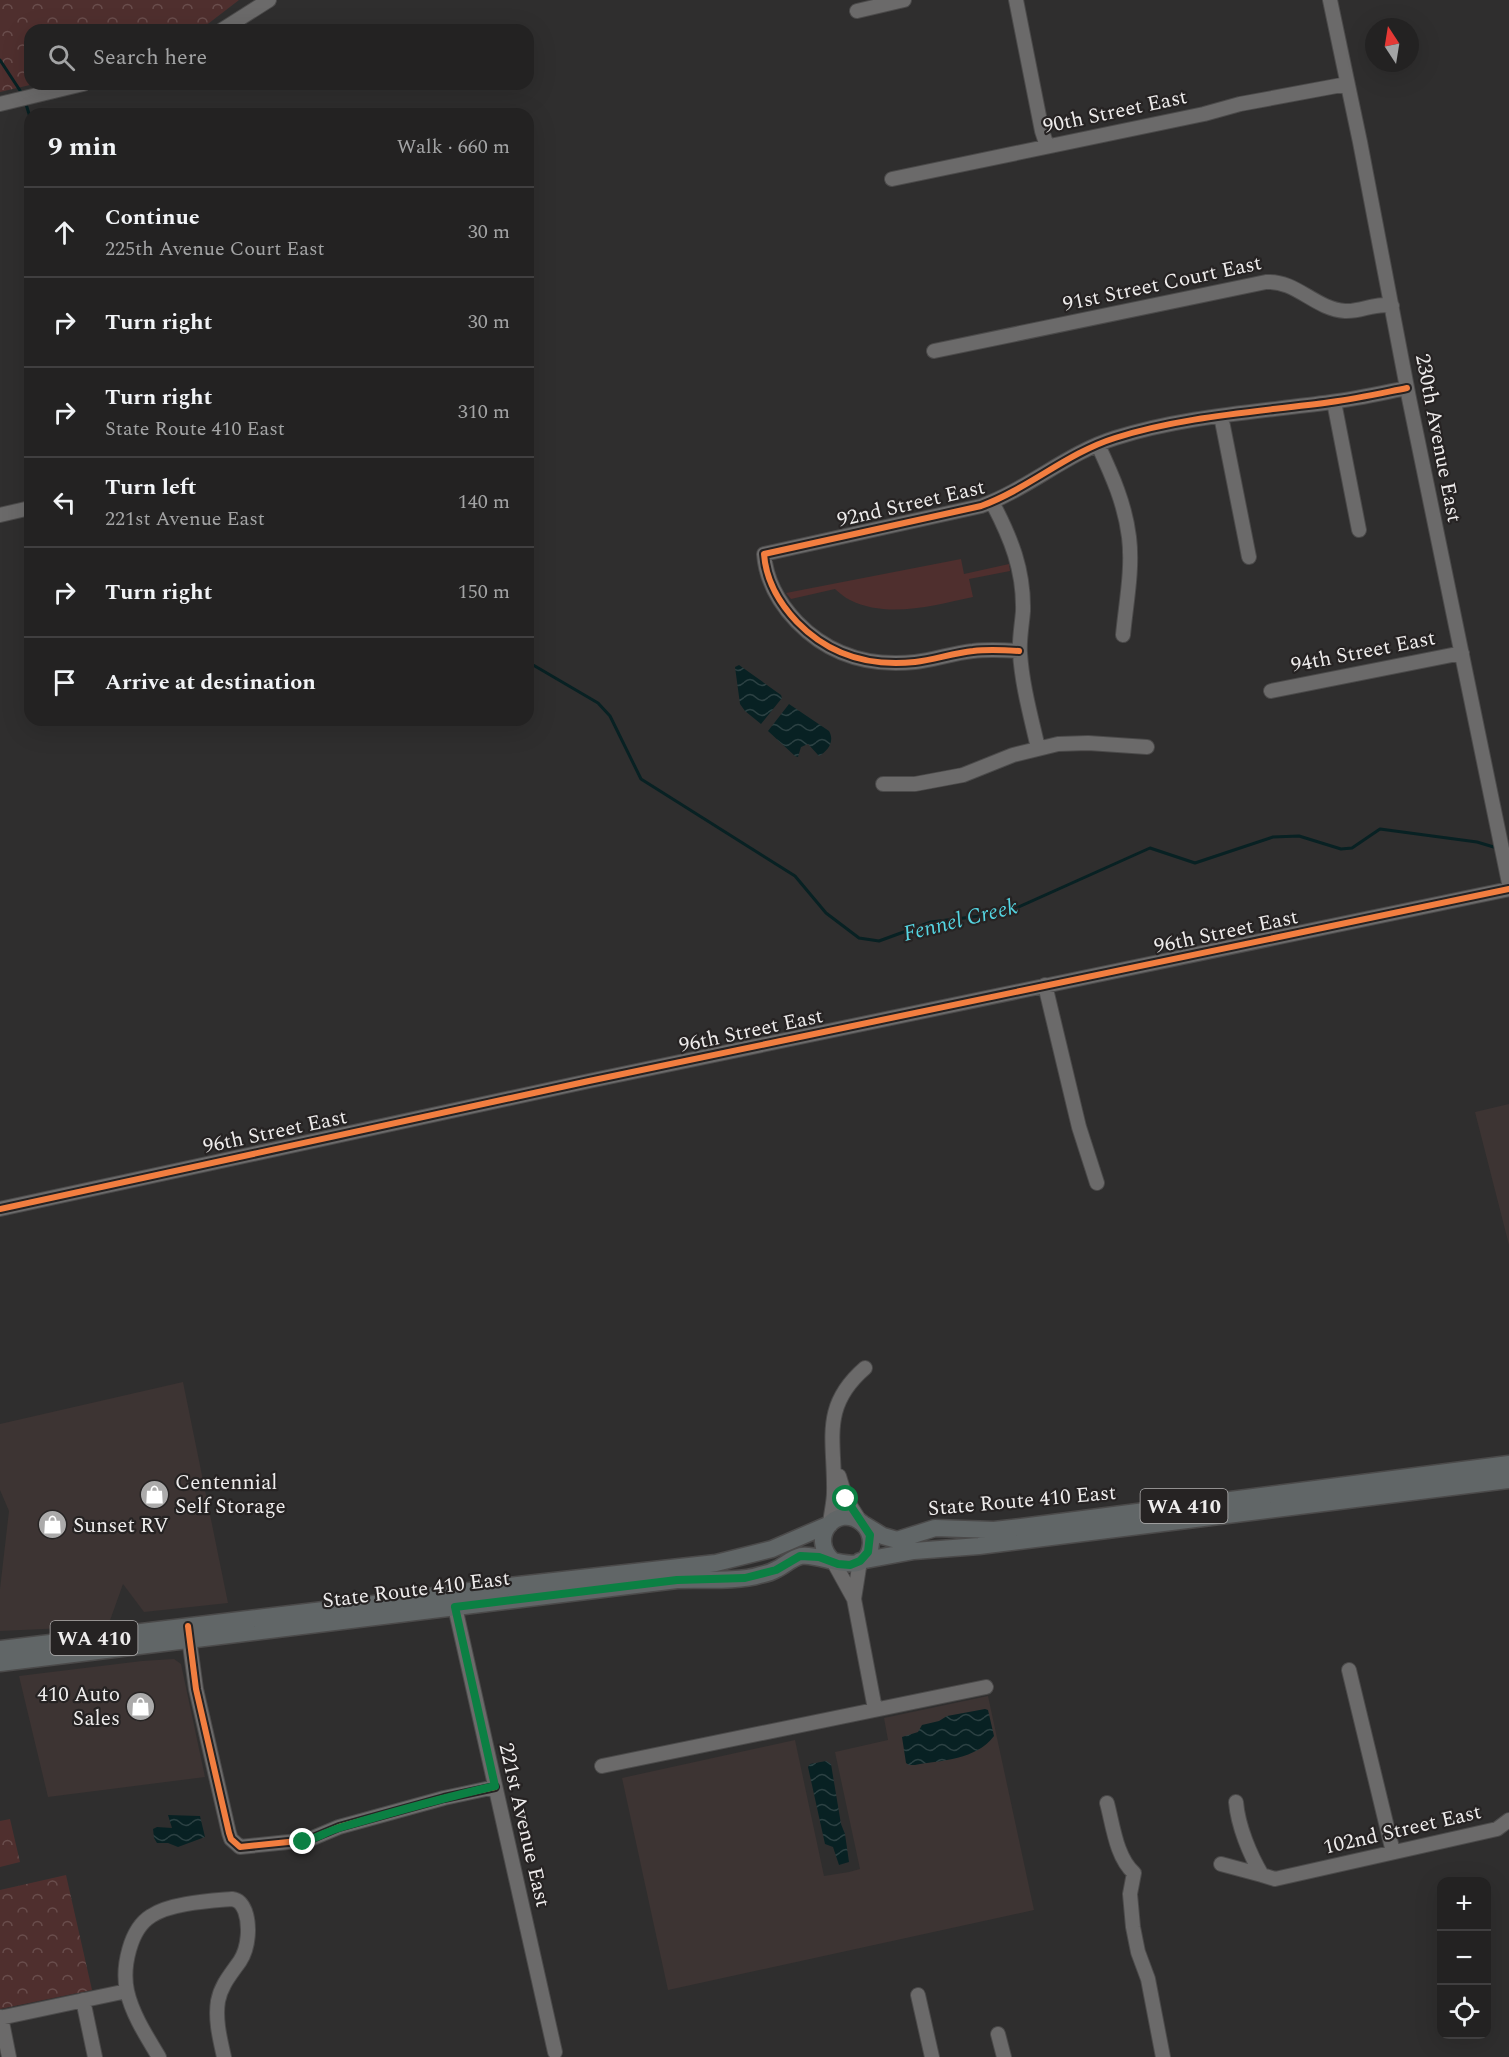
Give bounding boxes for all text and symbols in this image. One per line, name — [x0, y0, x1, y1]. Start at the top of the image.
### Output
north arrow — [1365, 18, 1419, 72]
search box — [24, 24, 534, 90]
icon: search — [45, 41, 78, 74]
text: Search here — [93, 41, 207, 74]
street label: 90th Street East — [1040, 81, 1190, 143]
text: 9 min — [48, 127, 117, 167]
text: Walk · 660 m — [397, 132, 510, 162]
text: Continue — [105, 201, 200, 234]
icon: ahead — [48, 216, 81, 249]
text: 30 m — [468, 217, 510, 247]
text: 225th Avenue Court East — [105, 234, 325, 264]
street label: 91st Street Court East — [1060, 247, 1265, 321]
icon: right — [48, 306, 81, 339]
text: Turn right — [105, 306, 212, 339]
text: 30 m — [468, 307, 510, 337]
street label: 230th Avenue East — [1406, 351, 1470, 525]
text: Turn right — [105, 381, 212, 414]
icon: right — [48, 396, 81, 429]
text: 310 m — [458, 397, 510, 427]
text: State Route 410 East — [105, 414, 285, 444]
text: Turn left — [105, 471, 197, 504]
street label: 92nd Street East — [834, 471, 988, 537]
icon: left — [48, 486, 81, 519]
text: 140 m — [458, 487, 510, 517]
text: 221st Avenue East — [105, 504, 265, 534]
icon: right — [48, 576, 81, 609]
text: Turn right — [105, 576, 212, 609]
text: 150 m — [458, 577, 510, 607]
street label: 94th Street East — [1288, 622, 1438, 682]
icon: arrive — [48, 666, 81, 699]
text: Arrive at destination — [105, 666, 316, 699]
water label: Fennel Creek — [900, 890, 1021, 951]
street label: 96th Street East — [1151, 901, 1301, 963]
street label: 96th Street East — [676, 1000, 826, 1062]
street label: 96th Street East — [200, 1101, 350, 1163]
place label: Centennial Self Storage — [175, 1467, 286, 1523]
street label: State Route 410 East — [927, 1477, 1118, 1525]
shop icon: Centennial Self Storage — [138, 1478, 170, 1510]
route start — [832, 1485, 858, 1511]
road number: WA 410 — [1140, 1489, 1228, 1523]
shop icon: Sunset RV — [36, 1509, 68, 1541]
place label: Sunset RV — [73, 1510, 169, 1542]
street label: State Route 410 East — [320, 1563, 512, 1617]
road number: WA 410 — [50, 1621, 138, 1655]
place label: 410 Auto Sales — [37, 1679, 120, 1735]
shop icon: 410 Auto Sales — [125, 1690, 157, 1722]
street label: 221st Avenue East — [490, 1740, 558, 1911]
street label: 102nd Street East — [1320, 1796, 1484, 1864]
route end — [289, 1828, 315, 1854]
map controls — [1437, 1877, 1491, 2039]
button: + — [1437, 1877, 1491, 1931]
button: − — [1437, 1931, 1491, 1985]
button: locate — [1437, 1985, 1491, 2039]

